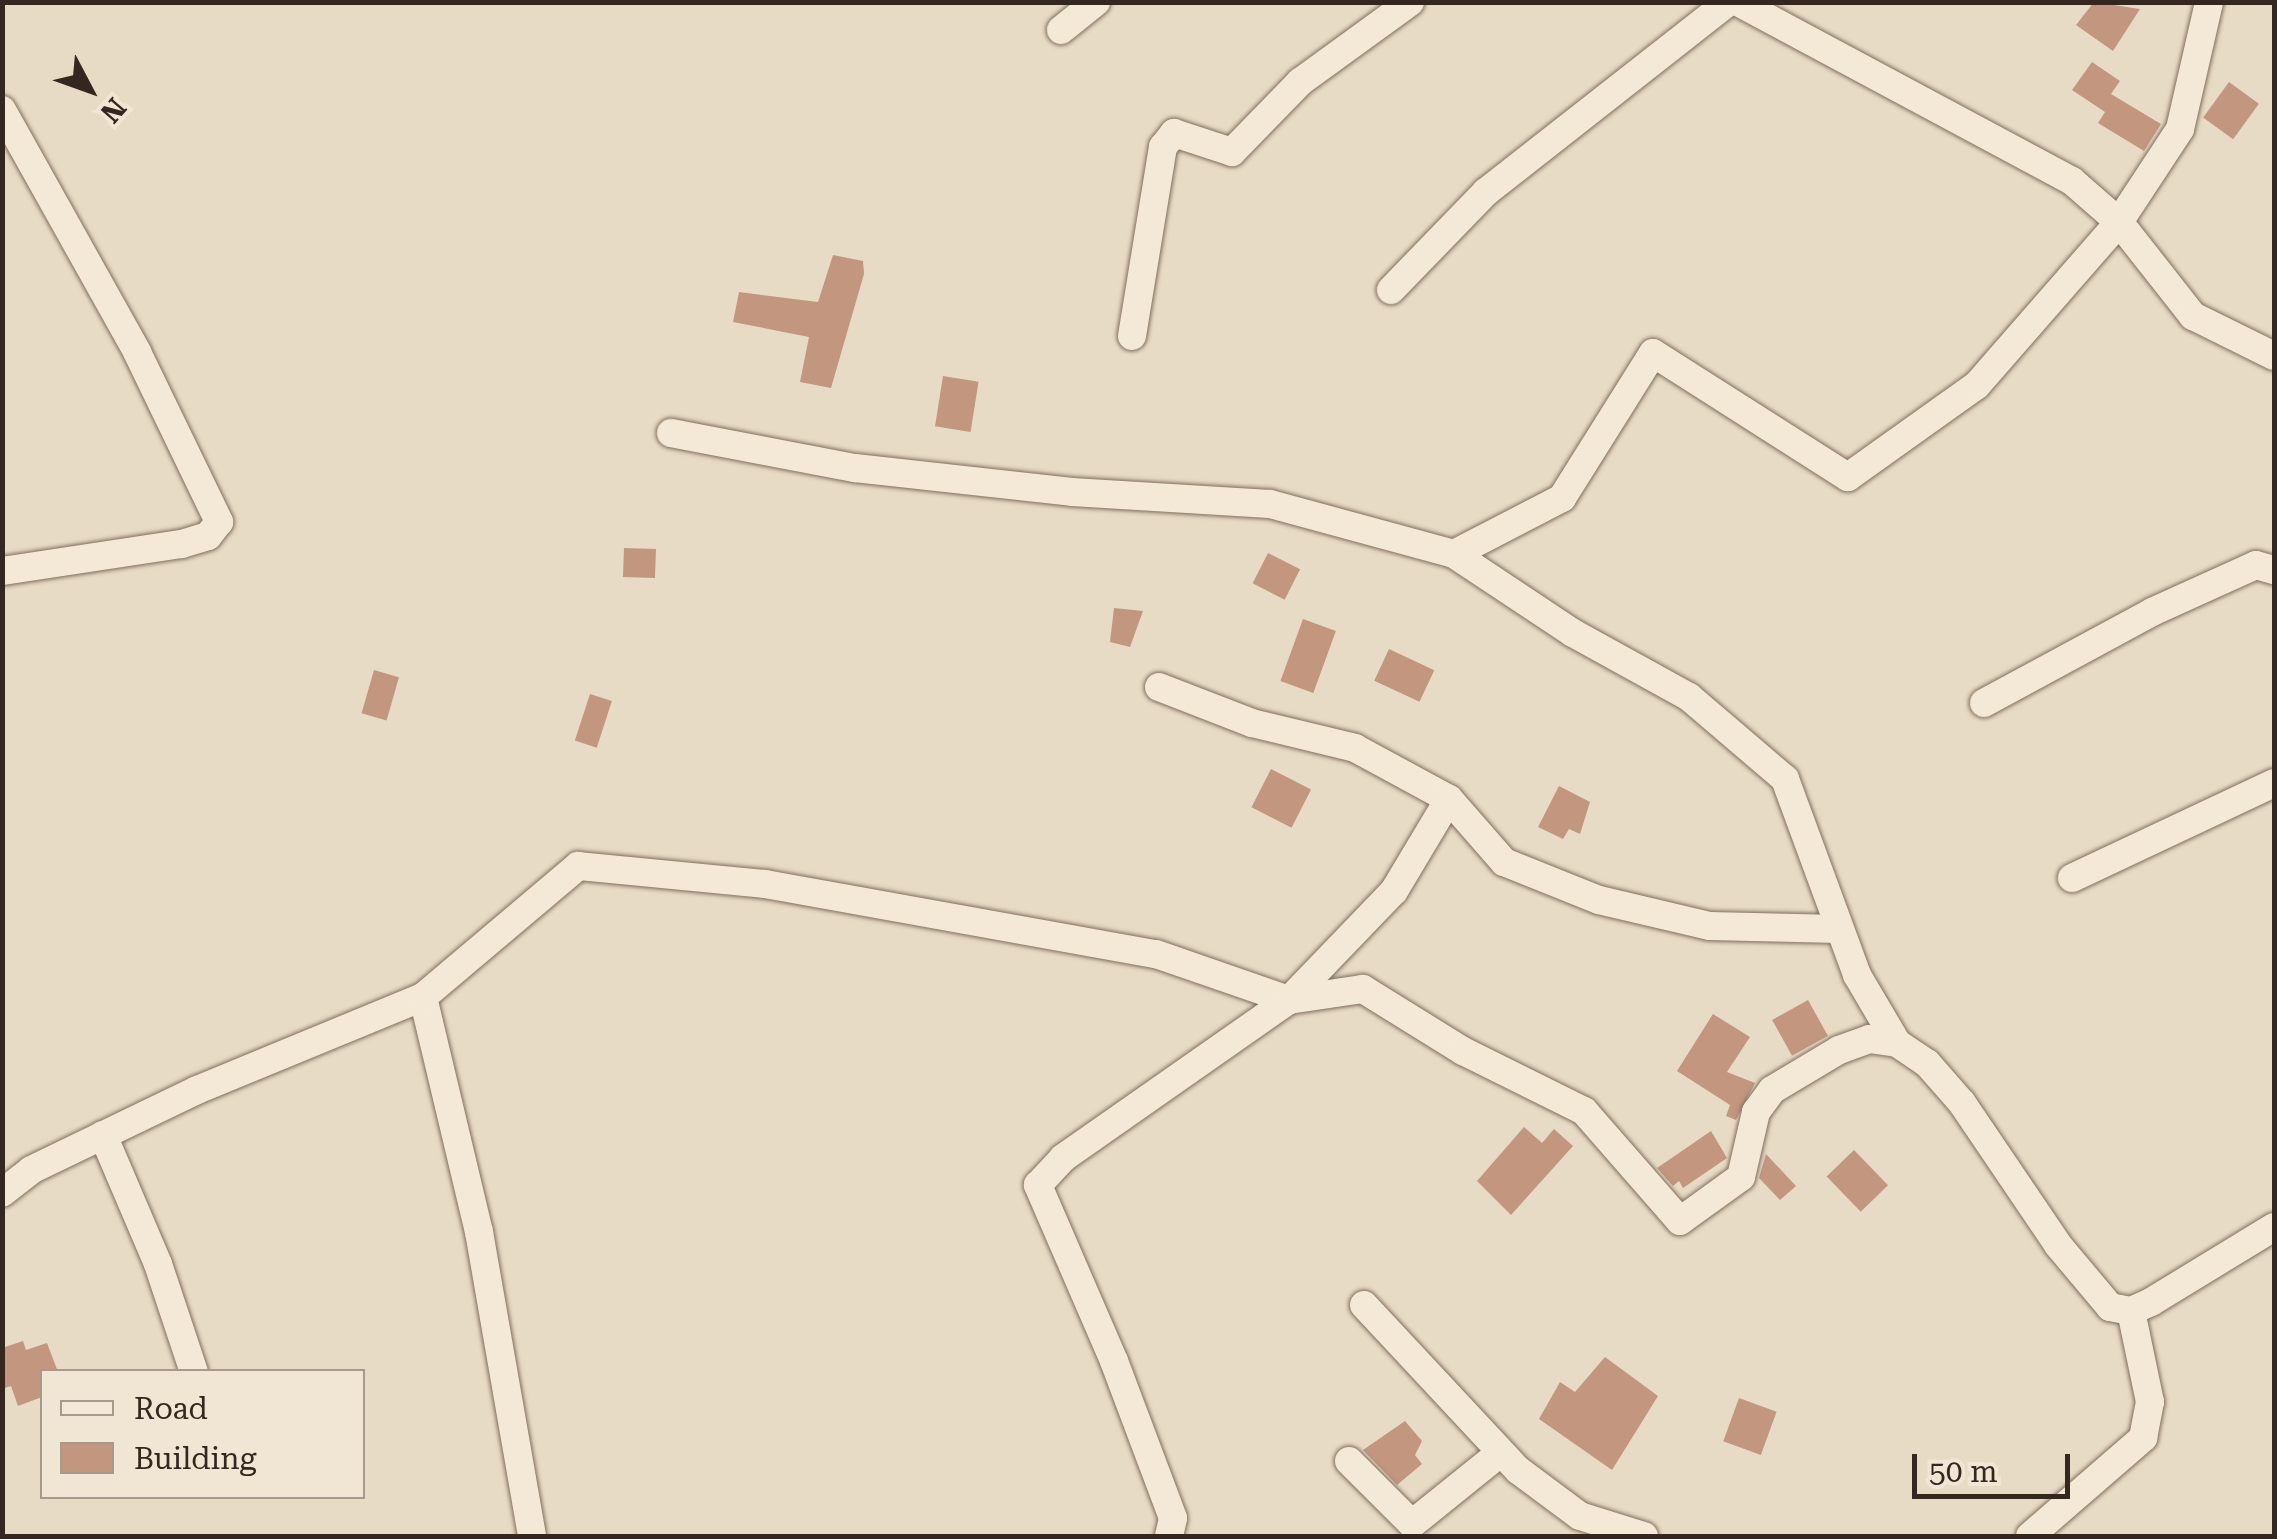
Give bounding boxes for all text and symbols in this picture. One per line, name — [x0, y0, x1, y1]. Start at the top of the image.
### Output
north arrow — [40, 40, 140, 140]
text: N — [93, 91, 133, 129]
legend — [40, 1369, 365, 1499]
text: Road — [134, 1391, 208, 1426]
scale bar — [1917, 1434, 2074, 1496]
text: Building — [134, 1441, 257, 1476]
text: 50 m — [1929, 1454, 1998, 1489]

